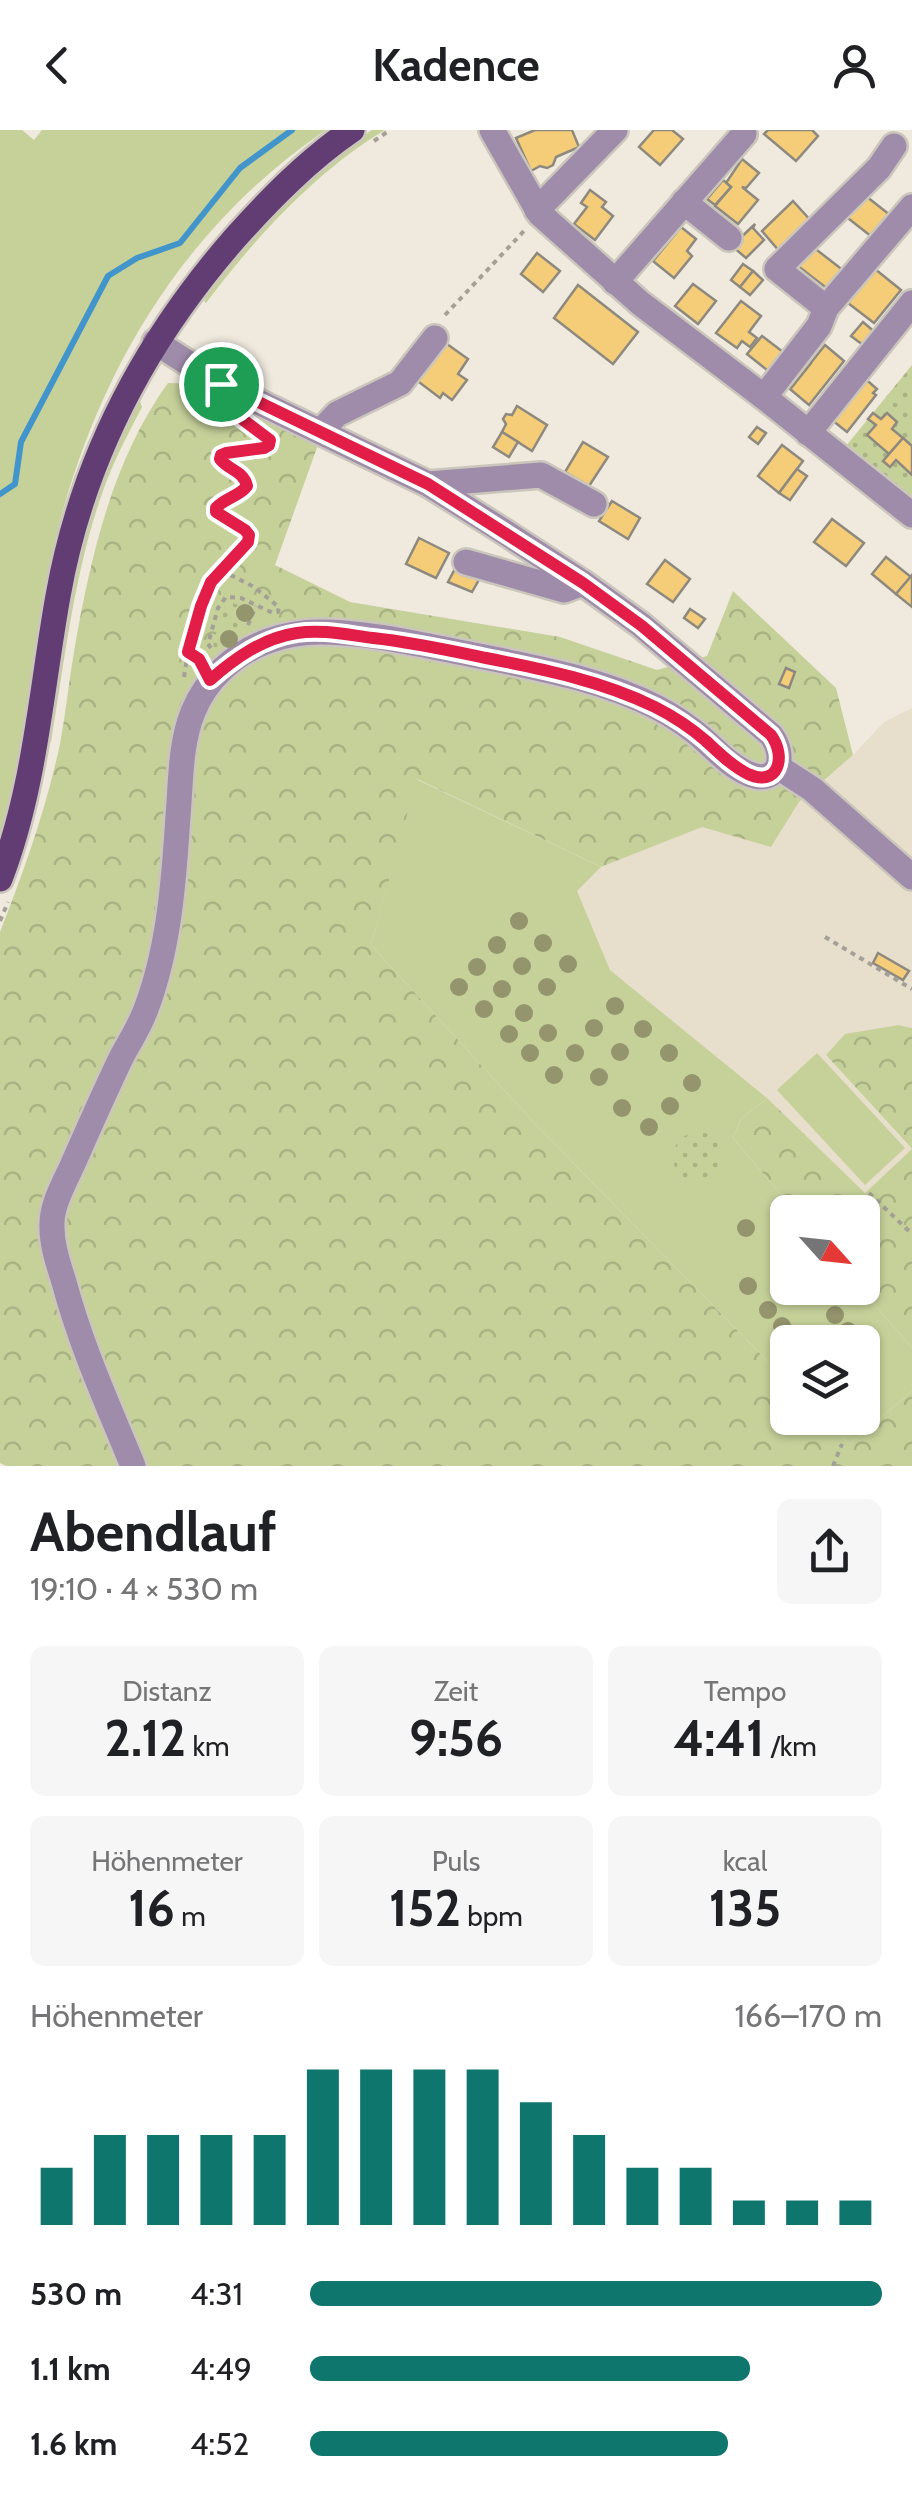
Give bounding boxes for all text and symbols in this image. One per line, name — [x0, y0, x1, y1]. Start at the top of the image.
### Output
icon: back — [30, 38, 85, 93]
text: Kadence — [372, 38, 540, 92]
icon: person — [827, 38, 882, 93]
pin — [179, 342, 264, 427]
icon: arrive — [194, 357, 249, 412]
north arrow — [770, 1195, 880, 1305]
map controls — [770, 1195, 880, 1435]
button: layers — [770, 1325, 880, 1435]
text: Abendlauf — [30, 1498, 277, 1565]
button: share — [777, 1499, 882, 1604]
text: 19:10 · 4 × 530 m — [30, 1569, 258, 1608]
text: Distanz — [122, 1674, 212, 1708]
text: Zeit — [434, 1674, 478, 1708]
text: Tempo — [704, 1674, 786, 1708]
text: 2.12 — [105, 1708, 186, 1769]
text: 9:56 — [409, 1708, 503, 1769]
text: 4:41 — [673, 1708, 764, 1769]
text: km — [186, 1729, 229, 1763]
text: /km — [764, 1729, 817, 1763]
text: Höhenmeter — [91, 1844, 243, 1878]
text: Puls — [432, 1844, 480, 1878]
text: kcal — [723, 1844, 767, 1878]
text: 16 — [128, 1878, 175, 1939]
text: 152 — [389, 1878, 461, 1939]
text: 135 — [709, 1878, 781, 1939]
text: m — [175, 1899, 206, 1933]
text: bpm — [461, 1899, 523, 1933]
text: Höhenmeter — [30, 1996, 203, 2035]
text: 166–170 m — [734, 1996, 882, 2035]
text: 530 m — [30, 2274, 122, 2313]
text: 4:31 — [190, 2274, 243, 2313]
text: 1.1 km — [30, 2349, 111, 2388]
text: 4:49 — [190, 2349, 252, 2388]
text: 1.6 km — [30, 2424, 117, 2463]
text: 4:52 — [190, 2424, 249, 2463]

